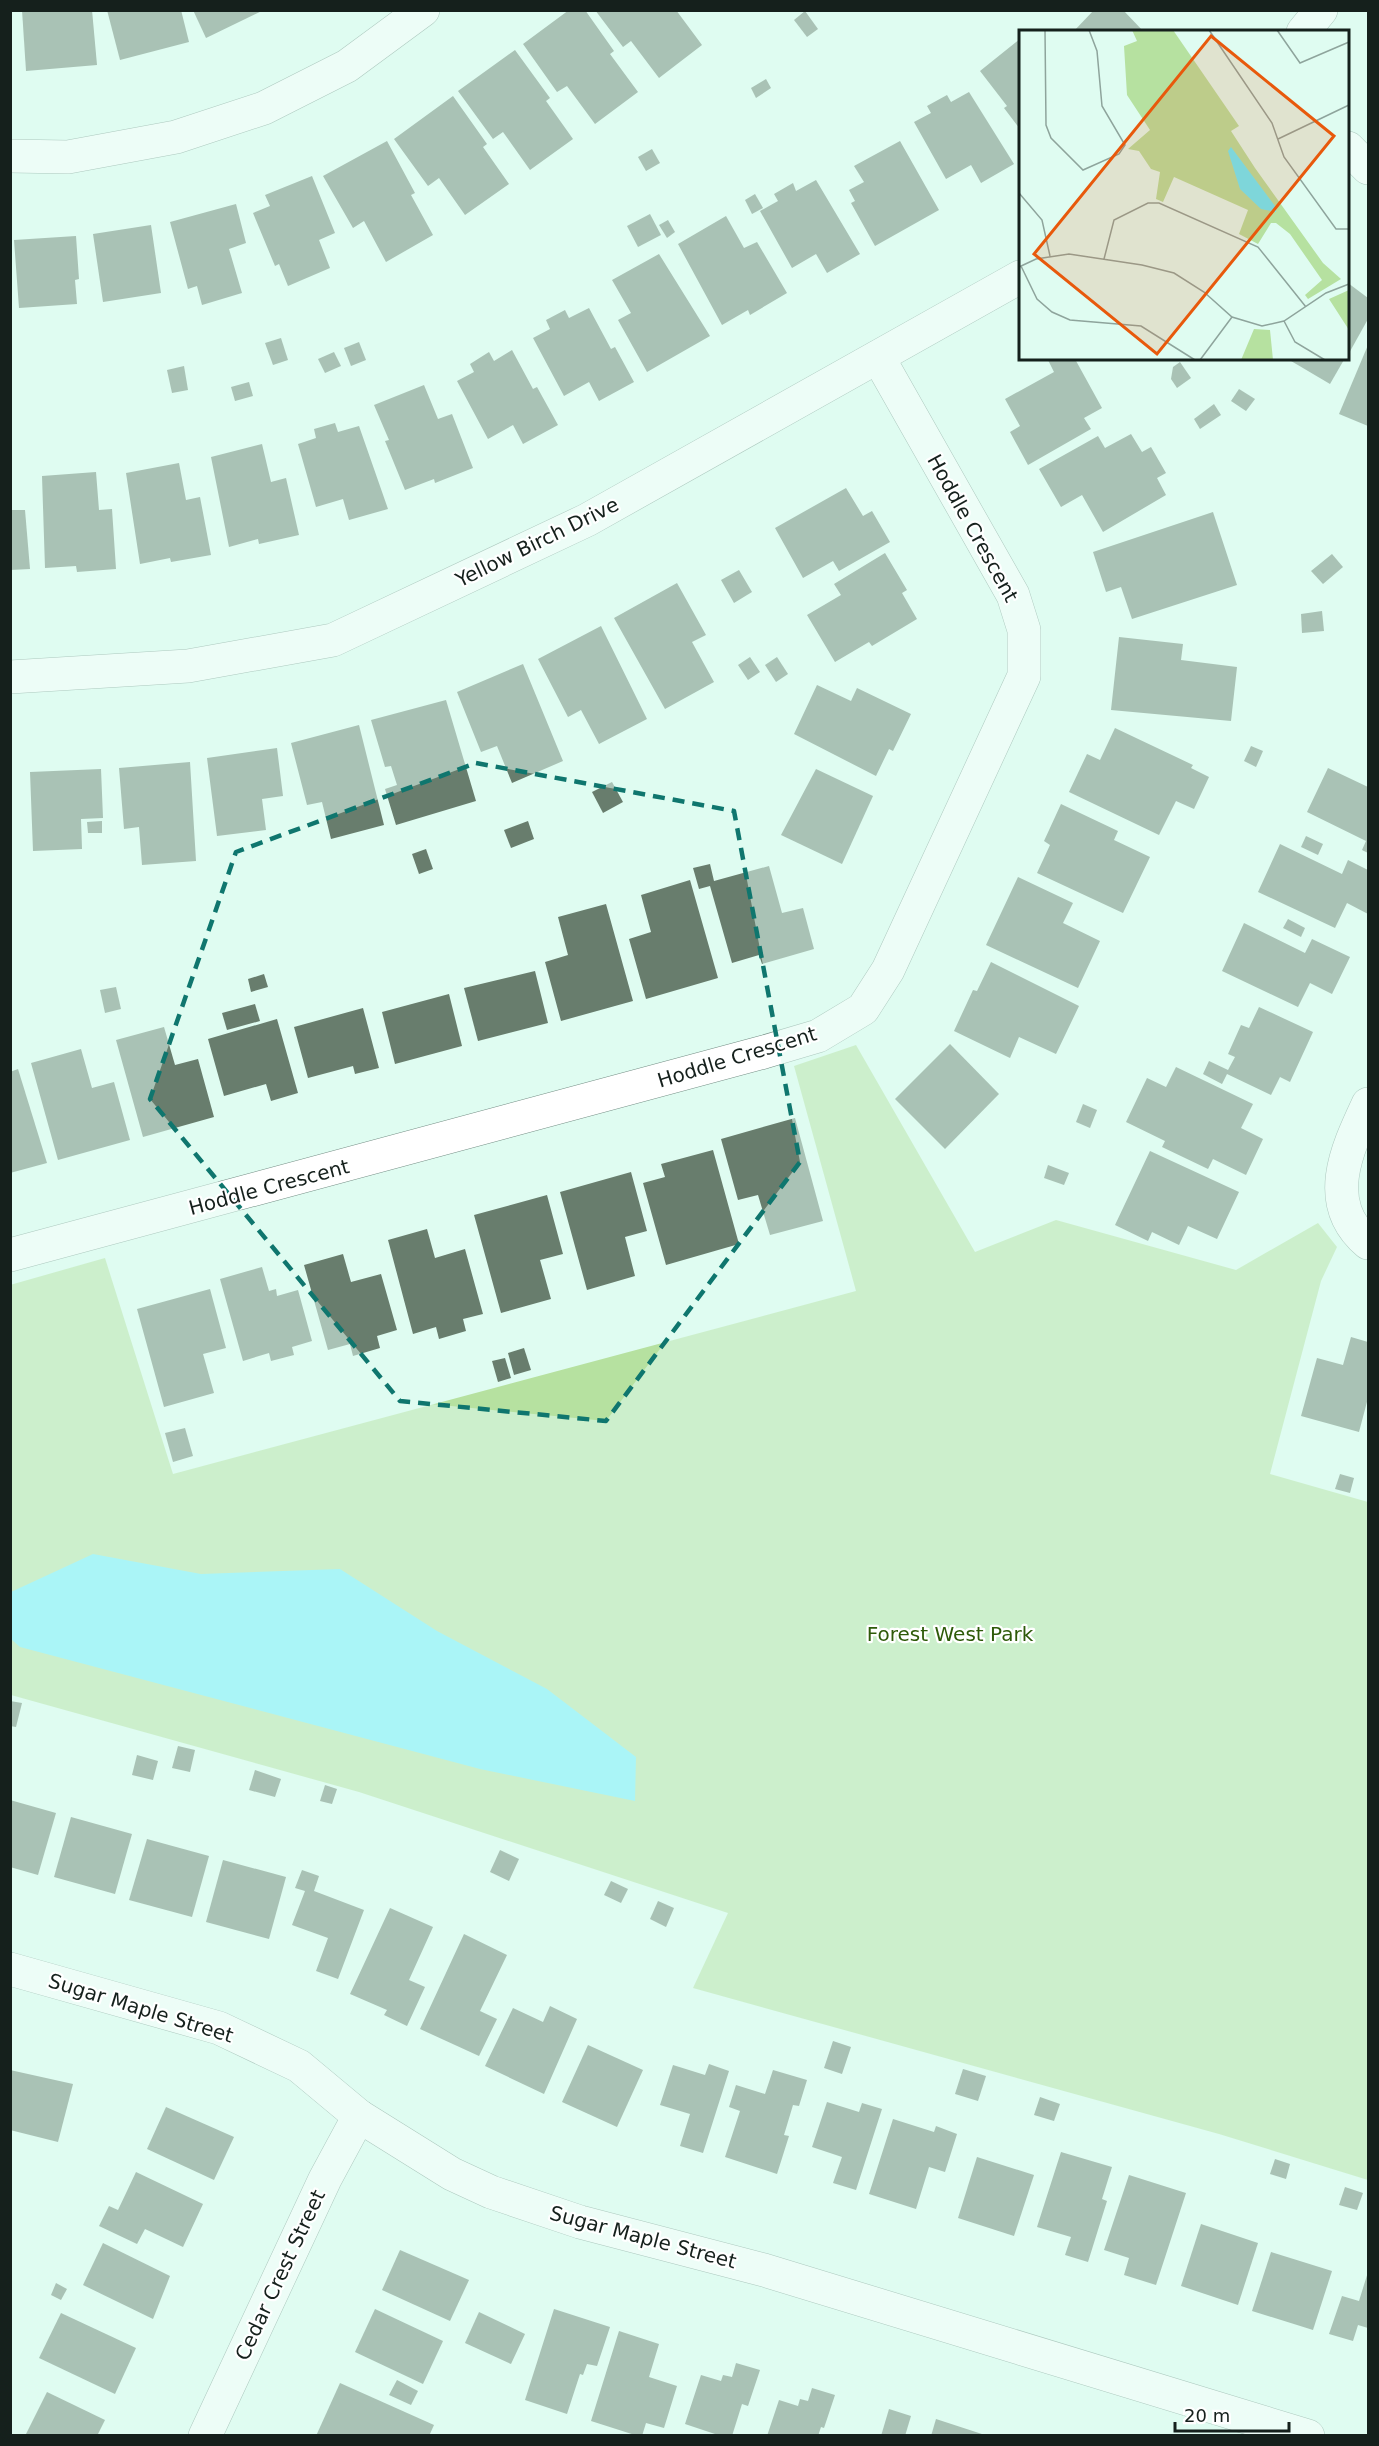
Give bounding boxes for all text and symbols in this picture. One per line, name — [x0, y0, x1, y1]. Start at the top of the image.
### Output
inset map — [1019, 30, 1349, 360]
street label: Hoddle Crescent — [922, 450, 1024, 606]
street label: Yellow Birch Drive — [451, 492, 622, 592]
street label: Hoddle Crescent — [655, 1021, 820, 1093]
street label: Hoddle Crescent — [186, 1154, 352, 1220]
park label: Forest West Park — [867, 1622, 1034, 1646]
street label: Sugar Maple Street — [46, 1968, 237, 2048]
street label: Cedar Crest Street — [230, 2186, 330, 2364]
street label: Sugar Maple Street — [547, 2201, 739, 2273]
scale bar — [1175, 2395, 1289, 2433]
text: 20 m — [1184, 2405, 1230, 2426]

